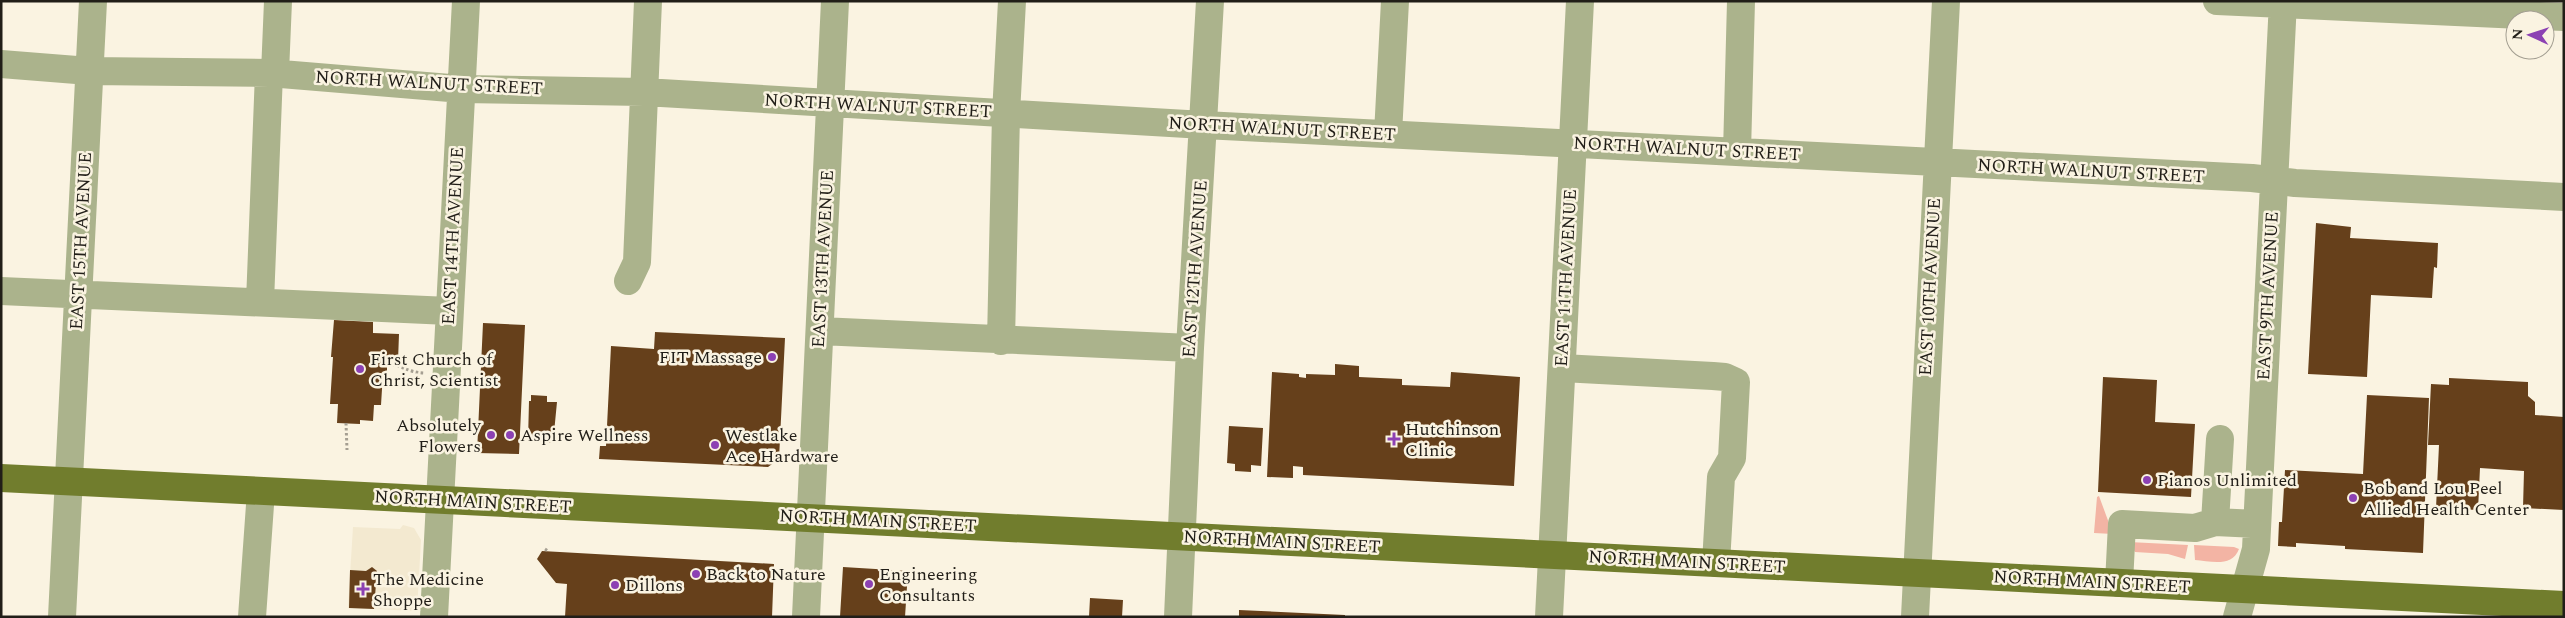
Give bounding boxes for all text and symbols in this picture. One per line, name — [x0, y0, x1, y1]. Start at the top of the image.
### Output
north arrow — [2505, 10, 2555, 60]
text: N — [2507, 28, 2528, 41]
street label: NORTH WALNUT STREET — [315, 64, 543, 102]
street label: NORTH WALNUT STREET — [764, 87, 992, 125]
street label: NORTH WALNUT STREET — [1168, 110, 1396, 148]
street label: NORTH WALNUT STREET — [1573, 130, 1801, 168]
street label: EAST 14TH AVENUE — [435, 146, 471, 326]
street label: EAST 15TH AVENUE — [63, 151, 99, 331]
street label: NORTH WALNUT STREET — [1977, 152, 2205, 190]
street label: EAST 13TH AVENUE — [805, 169, 841, 349]
street label: EAST 12TH AVENUE — [1175, 179, 1215, 359]
street label: EAST 11TH AVENUE — [1548, 188, 1584, 368]
street label: EAST 10TH AVENUE — [1912, 197, 1948, 377]
street label: EAST 9TH AVENUE — [2250, 211, 2286, 381]
place label: FIT Massage — [659, 344, 762, 371]
place label: First Church of Christ, Scientist — [370, 346, 499, 394]
marker: FIT Massage — [766, 351, 778, 363]
marker: First Church of Christ, Scientist — [354, 363, 366, 375]
place label: Absolutely Flowers — [396, 412, 482, 460]
place label: Hutchinson Clinic — [1405, 416, 1499, 464]
place label: Aspire Wellness — [520, 422, 648, 449]
place label: Westlake Ace Hardware — [725, 422, 839, 470]
marker: Absolutely Flowers — [485, 429, 497, 441]
marker: Aspire Wellness — [504, 429, 516, 441]
marker: Hutchinson Clinic — [1387, 432, 1401, 446]
marker: Westlake Ace Hardware — [709, 439, 721, 451]
place label: Pianos Unlimited — [2157, 467, 2297, 494]
marker: Pianos Unlimited — [2141, 474, 2153, 486]
place label: Bob and Lou Peel Allied Health Center — [2363, 475, 2529, 523]
street label: NORTH MAIN STREET — [374, 483, 572, 521]
marker: Bob and Lou Peel Allied Health Center — [2347, 492, 2359, 504]
street label: NORTH MAIN STREET — [779, 502, 977, 540]
street label: NORTH MAIN STREET — [1183, 523, 1381, 561]
street label: NORTH MAIN STREET — [1588, 543, 1786, 581]
place label: Back to Nature — [706, 561, 826, 588]
place label: Engineering Consultants — [879, 561, 977, 609]
street label: NORTH MAIN STREET — [1993, 563, 2191, 601]
place label: The Medicine Shoppe — [373, 566, 484, 614]
marker: Back to Nature — [690, 568, 702, 580]
place label: Dillons — [625, 572, 683, 599]
marker: Engineering Consultants — [863, 578, 875, 590]
marker: Dillons — [609, 579, 621, 591]
marker: The Medicine Shoppe — [357, 583, 369, 595]

